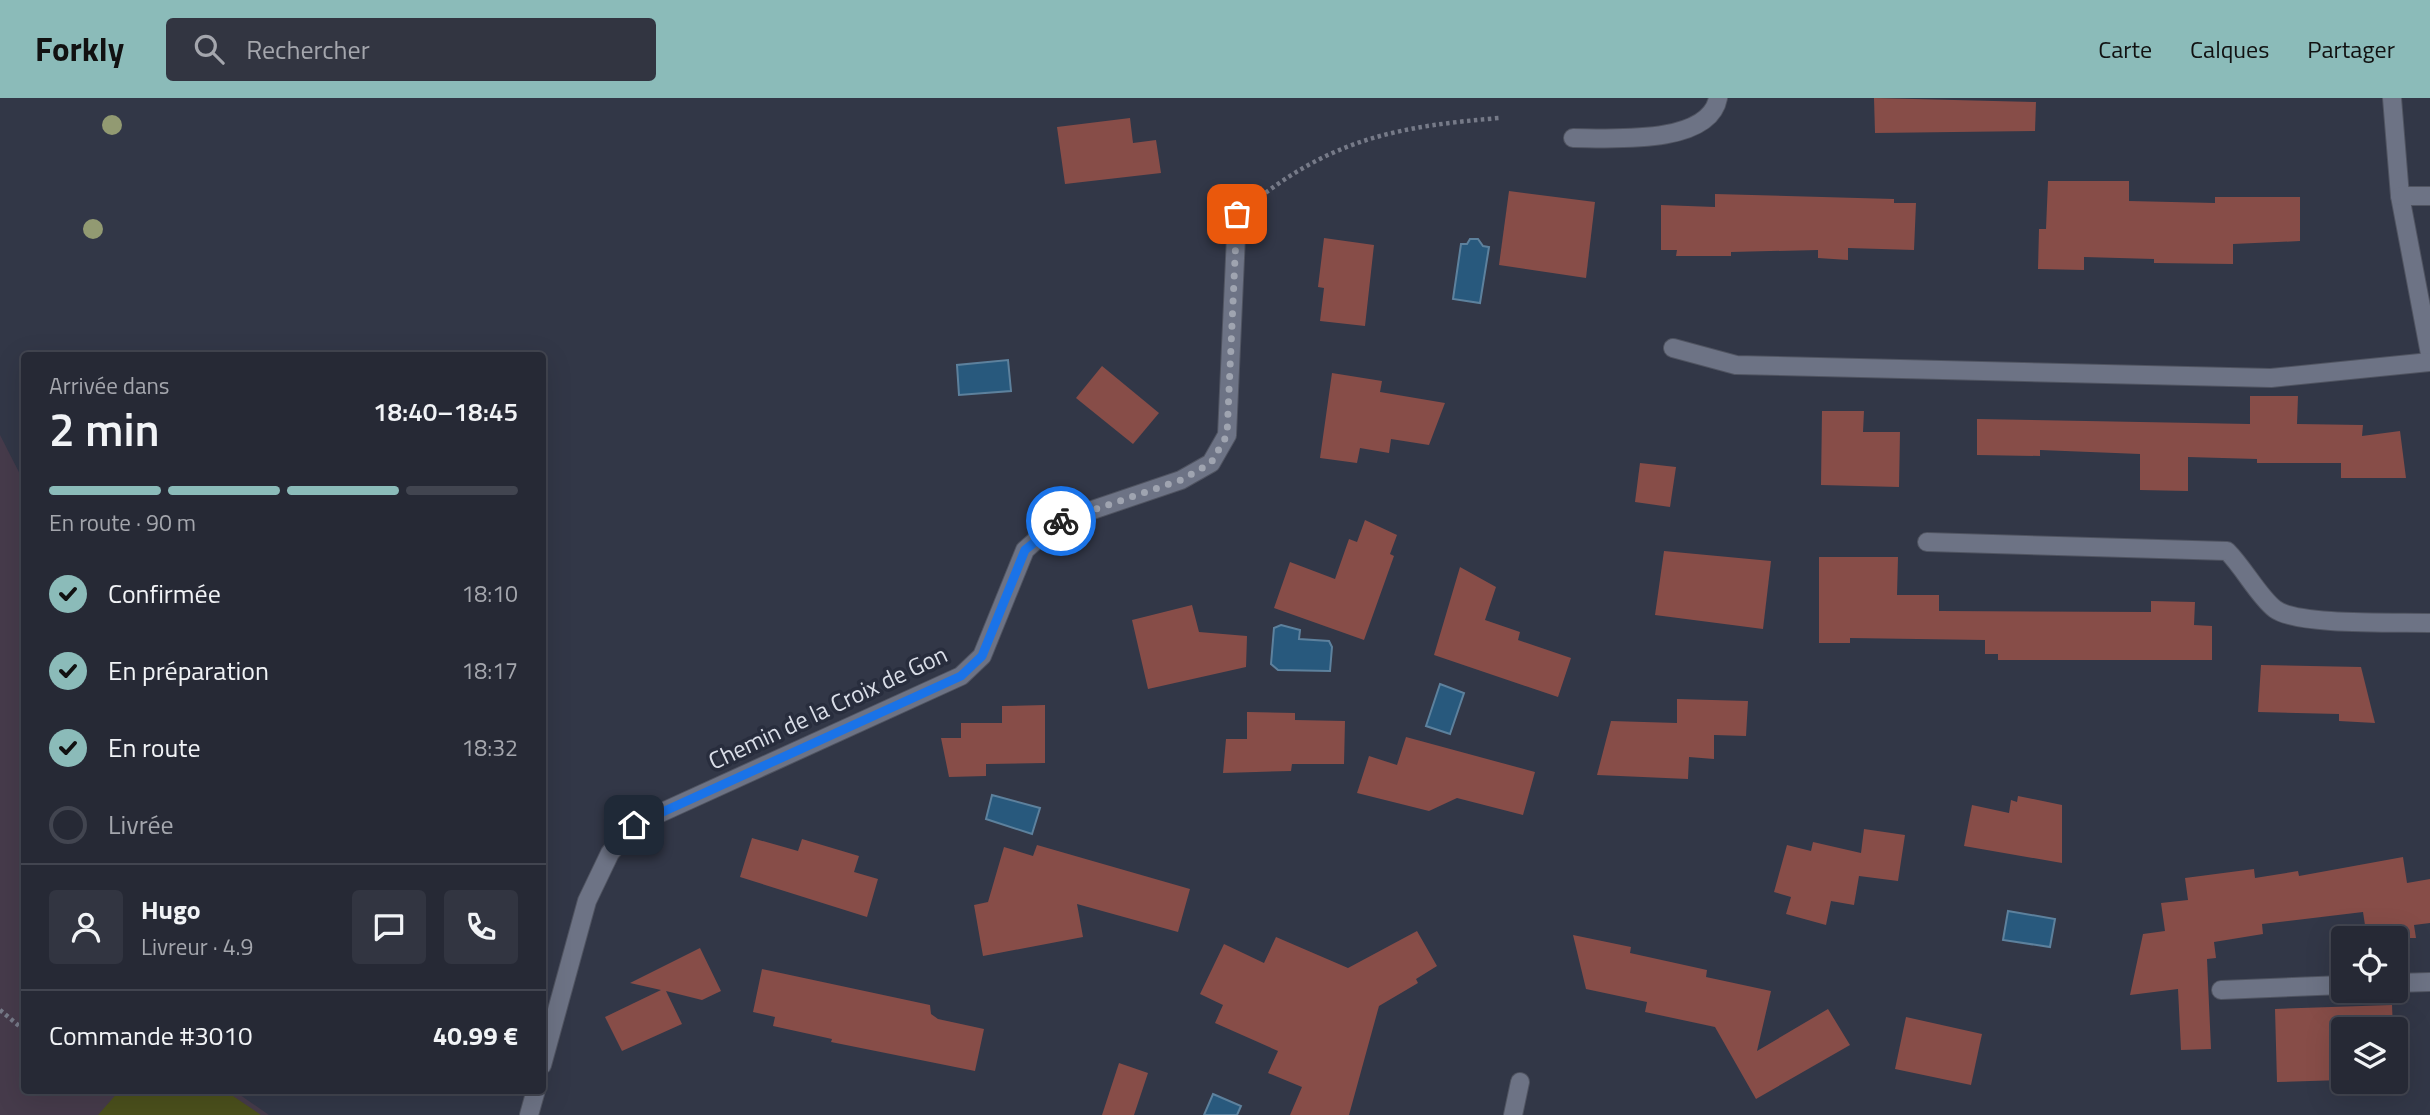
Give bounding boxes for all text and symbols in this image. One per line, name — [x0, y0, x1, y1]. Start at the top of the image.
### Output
search box — [166, 18, 656, 81]
text: Forkly — [35, 24, 124, 74]
icon: search — [190, 30, 228, 68]
text: Rechercher — [246, 30, 370, 69]
text: Carte — [2098, 31, 2152, 67]
text: Calques — [2190, 31, 2269, 67]
text: Partager — [2307, 31, 2395, 67]
pin — [1207, 184, 1267, 244]
icon: bag — [1218, 195, 1256, 233]
text: Arrivée dans — [49, 368, 170, 403]
text: 18:40–18:45 — [373, 392, 518, 431]
text: 2 min — [49, 394, 160, 464]
courier — [1026, 486, 1096, 556]
icon: bike — [1042, 502, 1080, 540]
text: En route · 90 m — [49, 505, 196, 540]
text: Confirmée — [108, 574, 221, 613]
icon: check — [49, 575, 87, 613]
text: 18:10 — [461, 576, 518, 611]
street label: Chemin de la Croix de Gon — [702, 636, 953, 778]
text: En préparation — [108, 651, 269, 690]
icon: check — [49, 652, 87, 690]
text: 18:17 — [461, 653, 518, 688]
text: En route — [108, 728, 201, 767]
icon: check — [49, 729, 87, 767]
text: 18:32 — [461, 730, 518, 765]
pin — [604, 795, 664, 855]
text: Livrée — [108, 805, 174, 844]
icon: home — [615, 806, 653, 844]
button: person — [49, 890, 123, 964]
text: Hugo — [141, 890, 201, 929]
button: chat — [352, 890, 426, 964]
button: phone — [444, 890, 518, 964]
map controls — [2331, 926, 2408, 1094]
button: locate — [2331, 926, 2408, 1003]
text: Livreur · 4.9 — [141, 929, 253, 964]
text: Commande #3010 — [49, 1016, 252, 1055]
text: 40.99 € — [433, 1016, 518, 1055]
button: layers — [2331, 1017, 2408, 1094]

